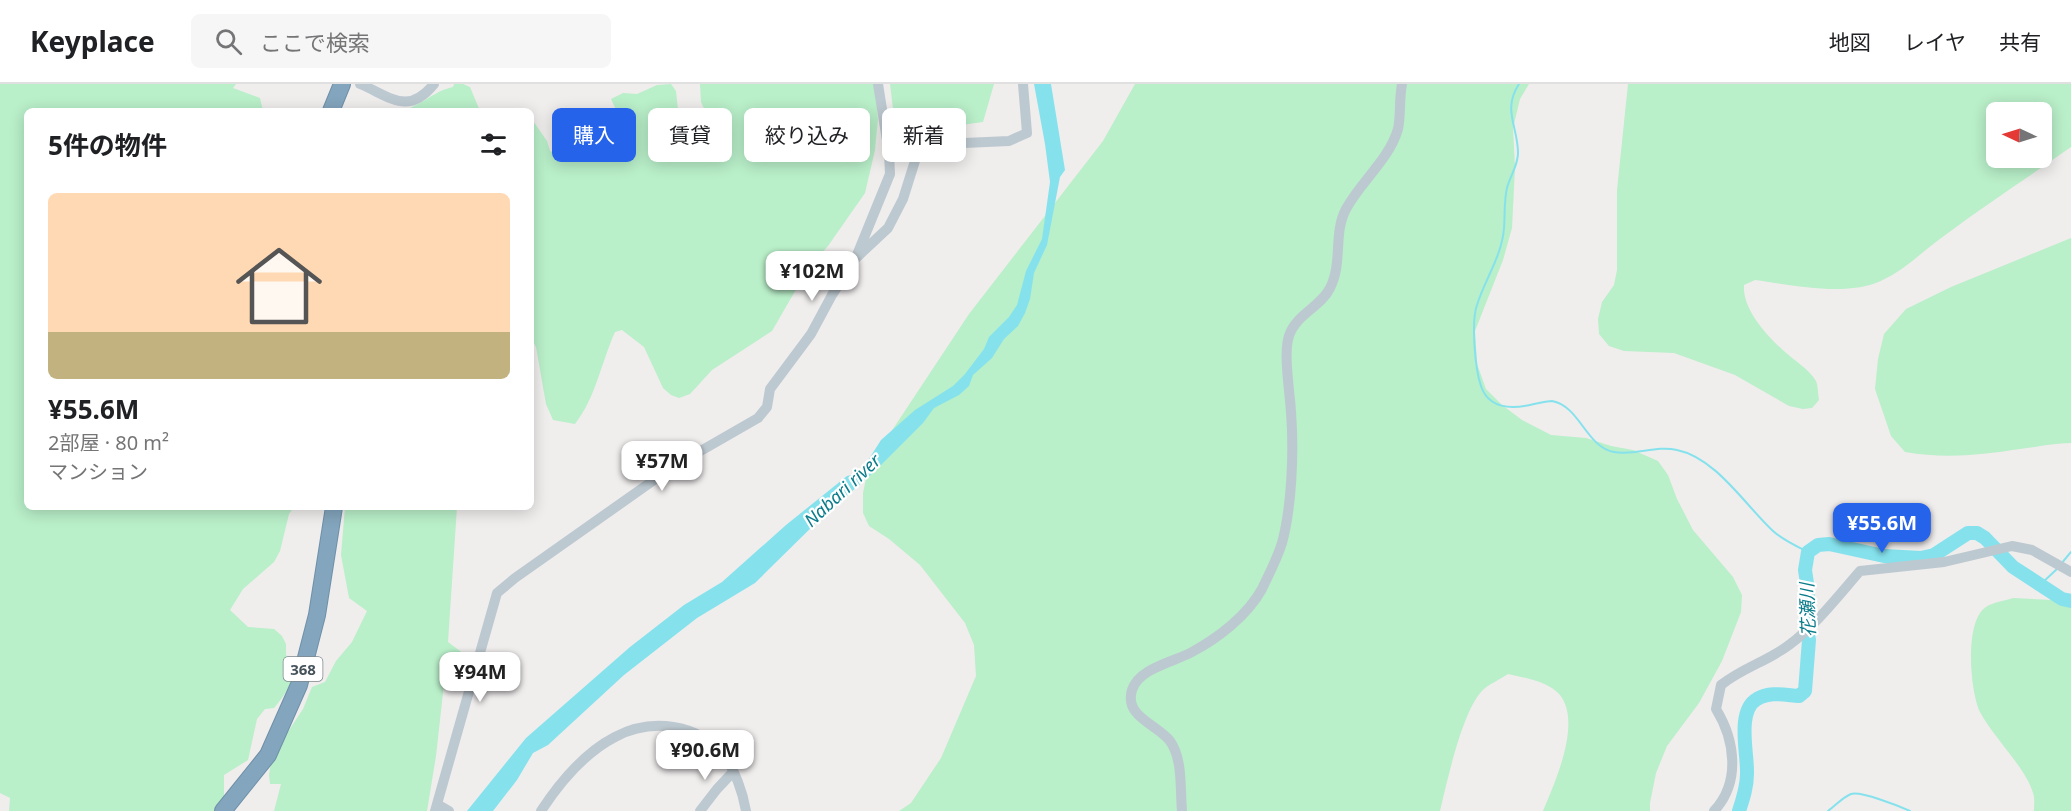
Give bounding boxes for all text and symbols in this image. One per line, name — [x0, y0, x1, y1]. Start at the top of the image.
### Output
search box — [191, 14, 611, 68]
text: Keyplace — [30, 22, 155, 60]
icon: search — [212, 25, 245, 58]
text: ここで検索 — [260, 27, 370, 57]
text: 地図 — [1829, 28, 1871, 56]
text: レイヤ — [1904, 28, 1966, 56]
text: 共有 — [1999, 28, 2041, 56]
north arrow — [1986, 102, 2052, 168]
map controls — [1986, 102, 2052, 168]
chip: 購入 — [552, 108, 636, 162]
chip: 賃貸 — [648, 108, 732, 162]
chip: 絞り込み — [744, 108, 870, 162]
chip: 新着 — [882, 108, 966, 162]
text: 5件の物件 — [48, 127, 167, 163]
icon: filters — [477, 128, 510, 161]
icon: home — [225, 232, 333, 340]
pin: ¥102M — [770, 251, 854, 302]
text: ¥102M — [780, 257, 844, 284]
text: ¥55.6M — [48, 391, 139, 427]
text: 2部屋 · 80 m² — [48, 429, 169, 456]
pin: ¥57M — [626, 441, 698, 492]
text: ¥57M — [635, 447, 689, 474]
water label: Nabari river — [799, 448, 886, 532]
text: マンション — [48, 458, 148, 485]
pin: ¥55.6M — [1833, 503, 1931, 554]
text: ¥55.6M — [1847, 509, 1917, 536]
water label: 花瀬川 — [1794, 581, 1820, 637]
pin: ¥94M — [444, 652, 516, 703]
road number: 368 — [284, 657, 322, 681]
text: ¥94M — [453, 658, 507, 685]
pin: ¥90.6M — [656, 730, 754, 781]
text: ¥90.6M — [670, 736, 740, 763]

